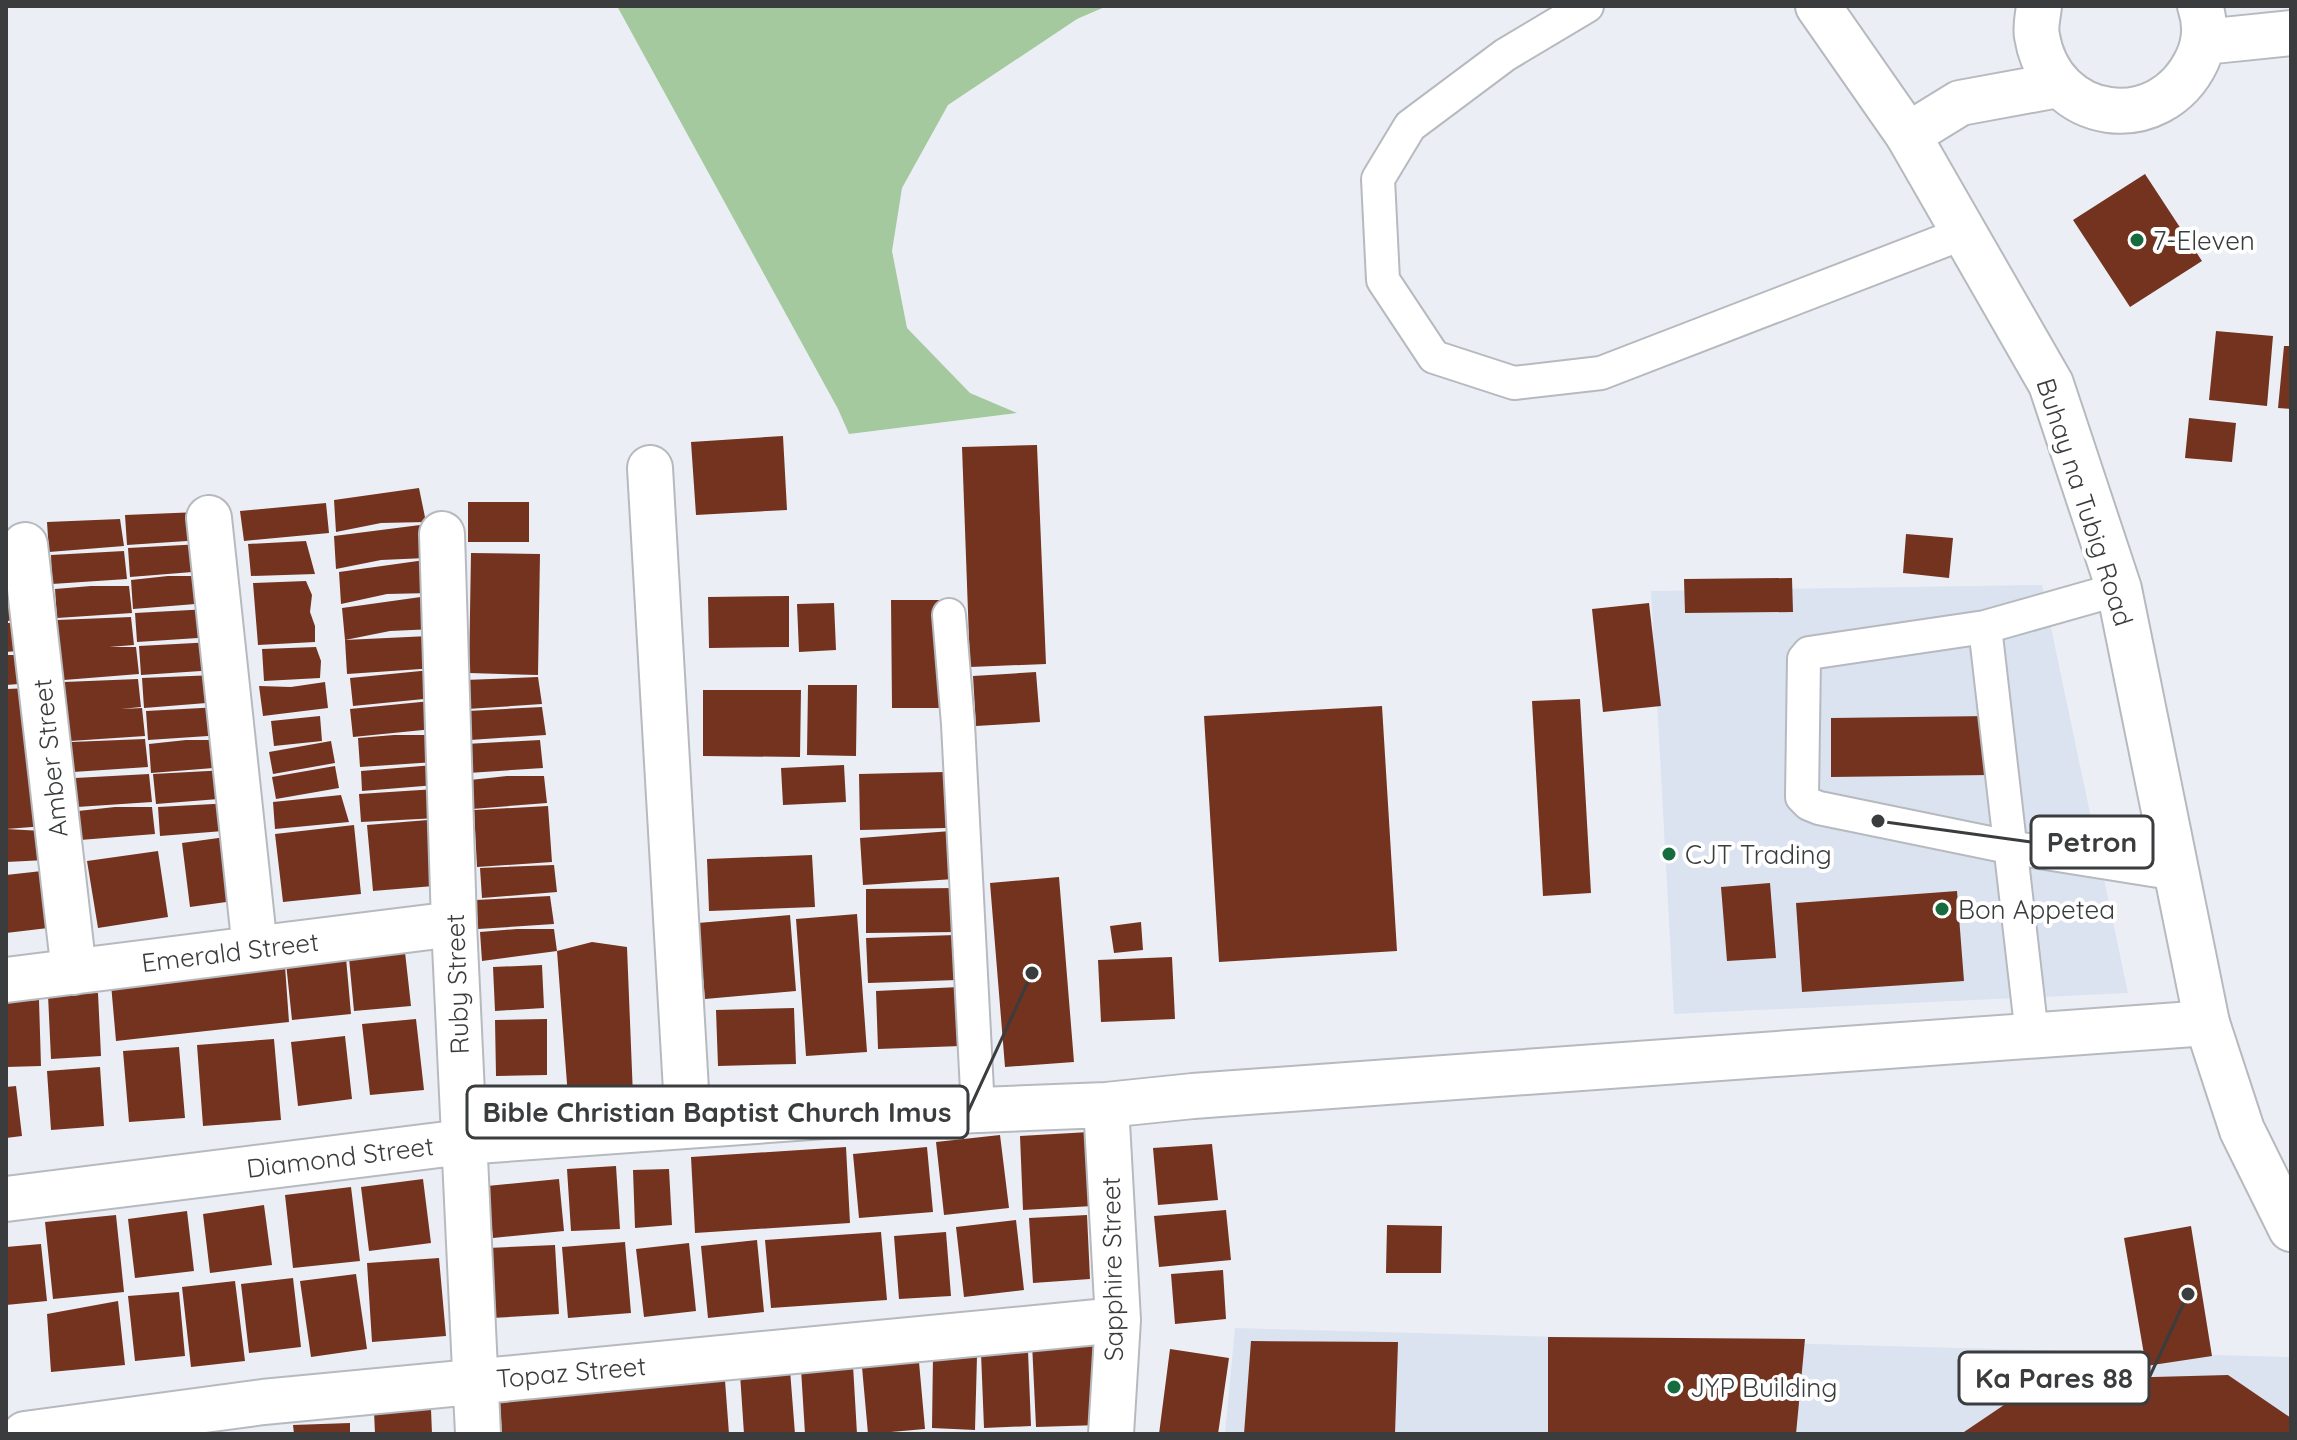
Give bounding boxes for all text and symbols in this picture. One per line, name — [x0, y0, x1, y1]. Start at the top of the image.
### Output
place label: 7-Eleven — [2153, 224, 2255, 257]
marker: 7-Eleven — [2128, 231, 2146, 249]
street label: Buhay na Tubig Road — [2029, 374, 2141, 630]
street label: Amber Street — [25, 677, 75, 839]
callout: Petron — [2031, 816, 2153, 868]
text: Petron — [2047, 824, 2137, 859]
place label: CJT Trading — [1685, 838, 1832, 871]
marker: CJT Trading — [1660, 845, 1678, 863]
place label: Bon Appetea — [1958, 893, 2115, 926]
marker: Bon Appetea — [1933, 900, 1951, 918]
street label: Ruby Street — [438, 913, 476, 1055]
street label: Emerald Street — [140, 925, 320, 979]
callout: Bible Christian Baptist Church Imus — [467, 1086, 968, 1138]
text: Bible Christian Baptist Church Imus — [482, 1094, 952, 1129]
street label: Diamond Street — [245, 1129, 435, 1185]
street label: Sapphire Street — [1094, 1176, 1130, 1362]
street label: Topaz Street — [495, 1349, 647, 1395]
callout: Ka Pares 88 — [1959, 1352, 2149, 1404]
text: Ka Pares 88 — [1975, 1360, 2133, 1395]
place label: JYP Building — [1690, 1371, 1838, 1404]
marker: JYP Building — [1665, 1378, 1683, 1396]

